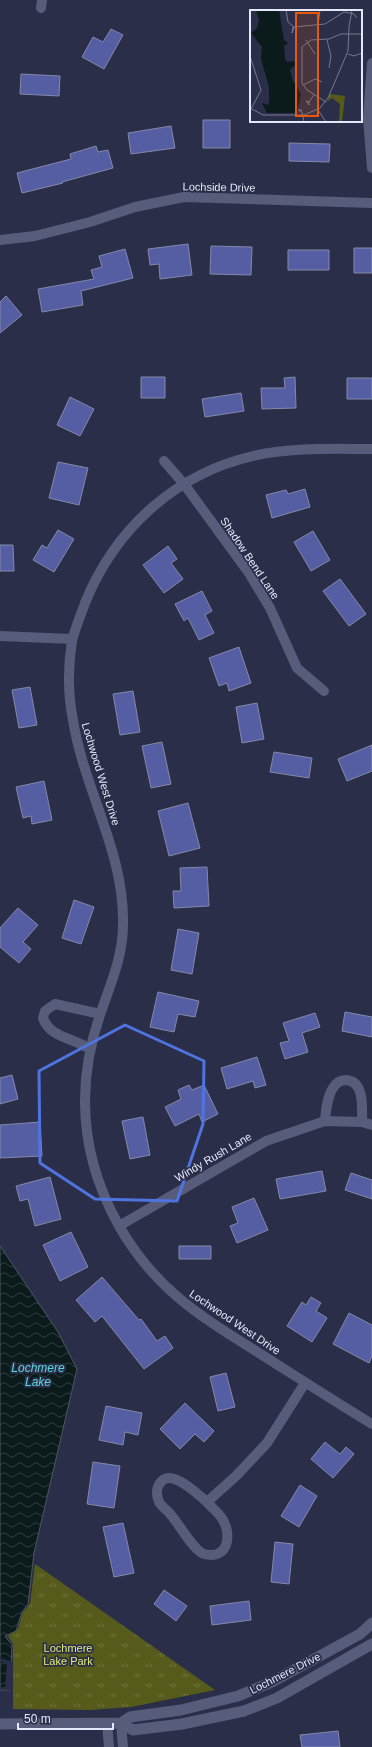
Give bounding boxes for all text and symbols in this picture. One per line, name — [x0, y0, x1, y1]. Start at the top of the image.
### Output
inset map — [250, 10, 362, 122]
street label: Lochside Drive — [183, 180, 255, 194]
street label: Shadow Bend Lane — [218, 515, 282, 601]
street label: Lochwood West Drive — [80, 721, 122, 827]
street label: Windy Rush Lane — [172, 1130, 254, 1184]
street label: Lochwood West Drive — [187, 1287, 283, 1357]
water label: Lochmere Lake — [11, 1361, 65, 1389]
park label: Lochmere Lake Park — [43, 1642, 93, 1667]
street label: Lochmere Drive — [248, 1650, 322, 1696]
scale bar — [18, 1705, 113, 1731]
text: 50 m — [24, 1712, 51, 1726]

